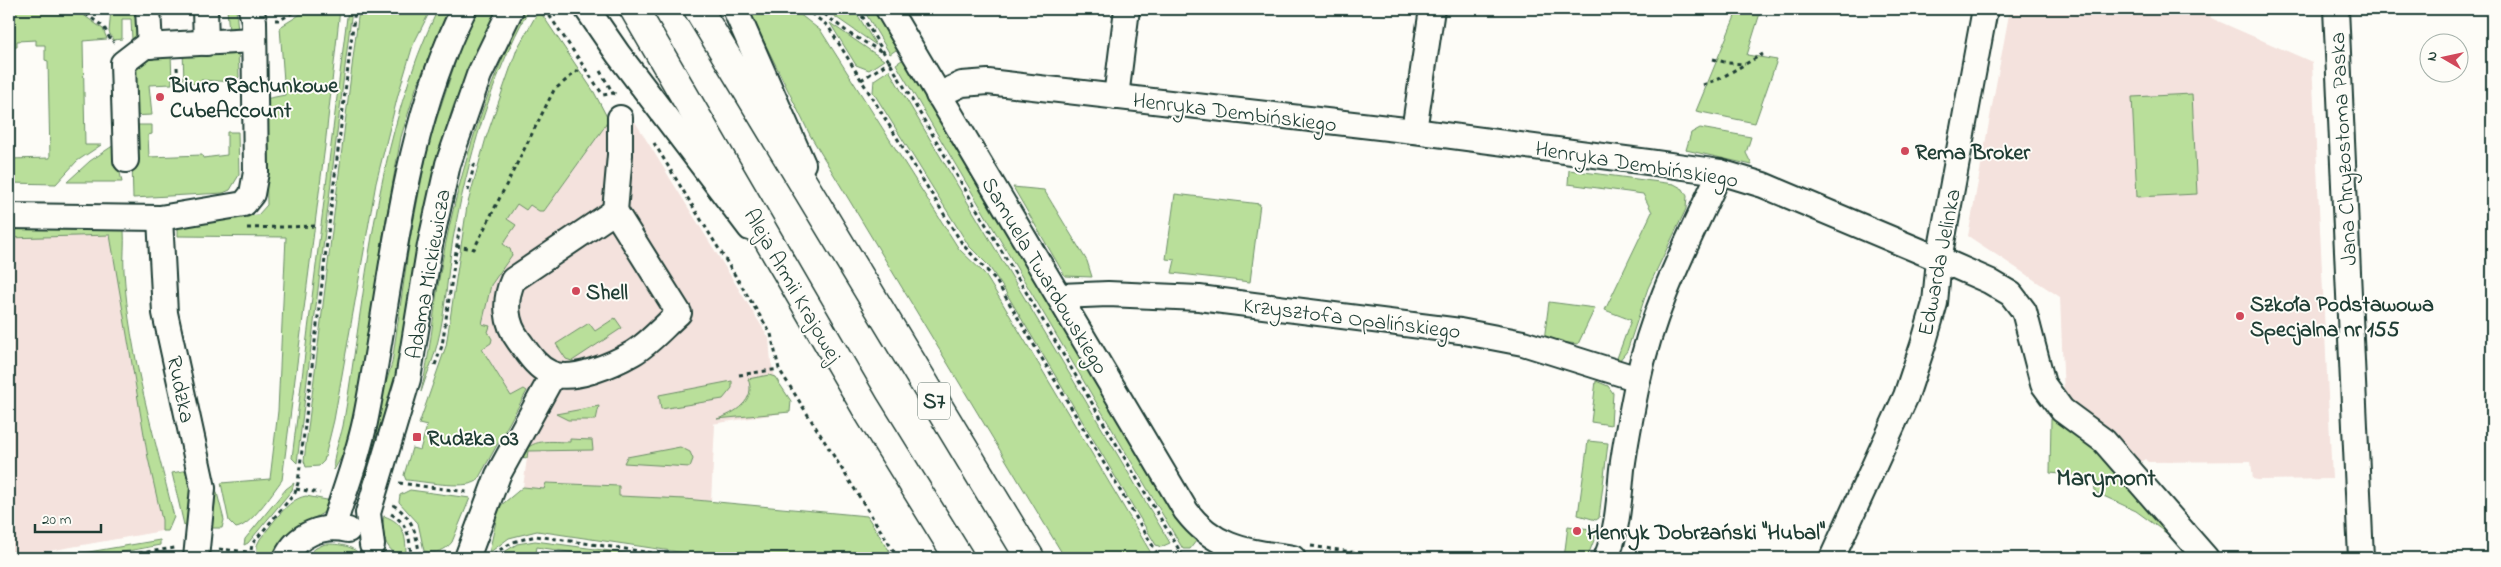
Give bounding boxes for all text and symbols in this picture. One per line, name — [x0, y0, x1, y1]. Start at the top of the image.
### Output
street label: Jana Chryzostoma Paska — [2323, 31, 2368, 266]
north arrow — [2418, 32, 2468, 82]
text: N — [2422, 50, 2444, 63]
place label: Biuro Rachunkowe CubeAccount — [169, 71, 339, 128]
street label: Henryka Dembińskiego — [1131, 86, 1338, 143]
marker: Biuro Rachunkowe CubeAccount — [154, 91, 166, 103]
street label: Henryka Dembińskiego — [1533, 134, 1740, 199]
place label: Rema Broker — [1915, 138, 2031, 170]
marker: Rema Broker — [1899, 145, 1911, 157]
street label: Samuela Twardowskiego — [971, 172, 1115, 382]
street label: Edwarda Jelinka — [1911, 186, 1971, 339]
street label: Adama Mickiewicza — [399, 187, 461, 362]
street label: Aleja Armii Krajowej — [734, 203, 849, 370]
place label: Shell — [586, 278, 628, 310]
marker: Shell — [570, 285, 582, 297]
place label: Szkoła Podstawowa Specjalna nr 155 — [2250, 290, 2434, 347]
street label: Krzysztofa Opalińskiego — [1241, 291, 1462, 350]
marker: Szkoła Podstawowa Specjalna nr 155 — [2234, 310, 2246, 322]
street label: Rudzka — [156, 353, 202, 426]
road number: S7 — [918, 382, 950, 420]
place label: Rudzka 03 — [427, 424, 519, 456]
marker: Rudzka 03 — [411, 431, 423, 443]
district label: Marymont — [2056, 462, 2157, 498]
scale bar — [35, 502, 101, 534]
text: 20 m — [42, 509, 72, 531]
place label: Henryk Dobrzański "Hubal" — [1587, 518, 1825, 551]
marker: Henryk Dobrzański "Hubal" — [1571, 525, 1583, 537]

